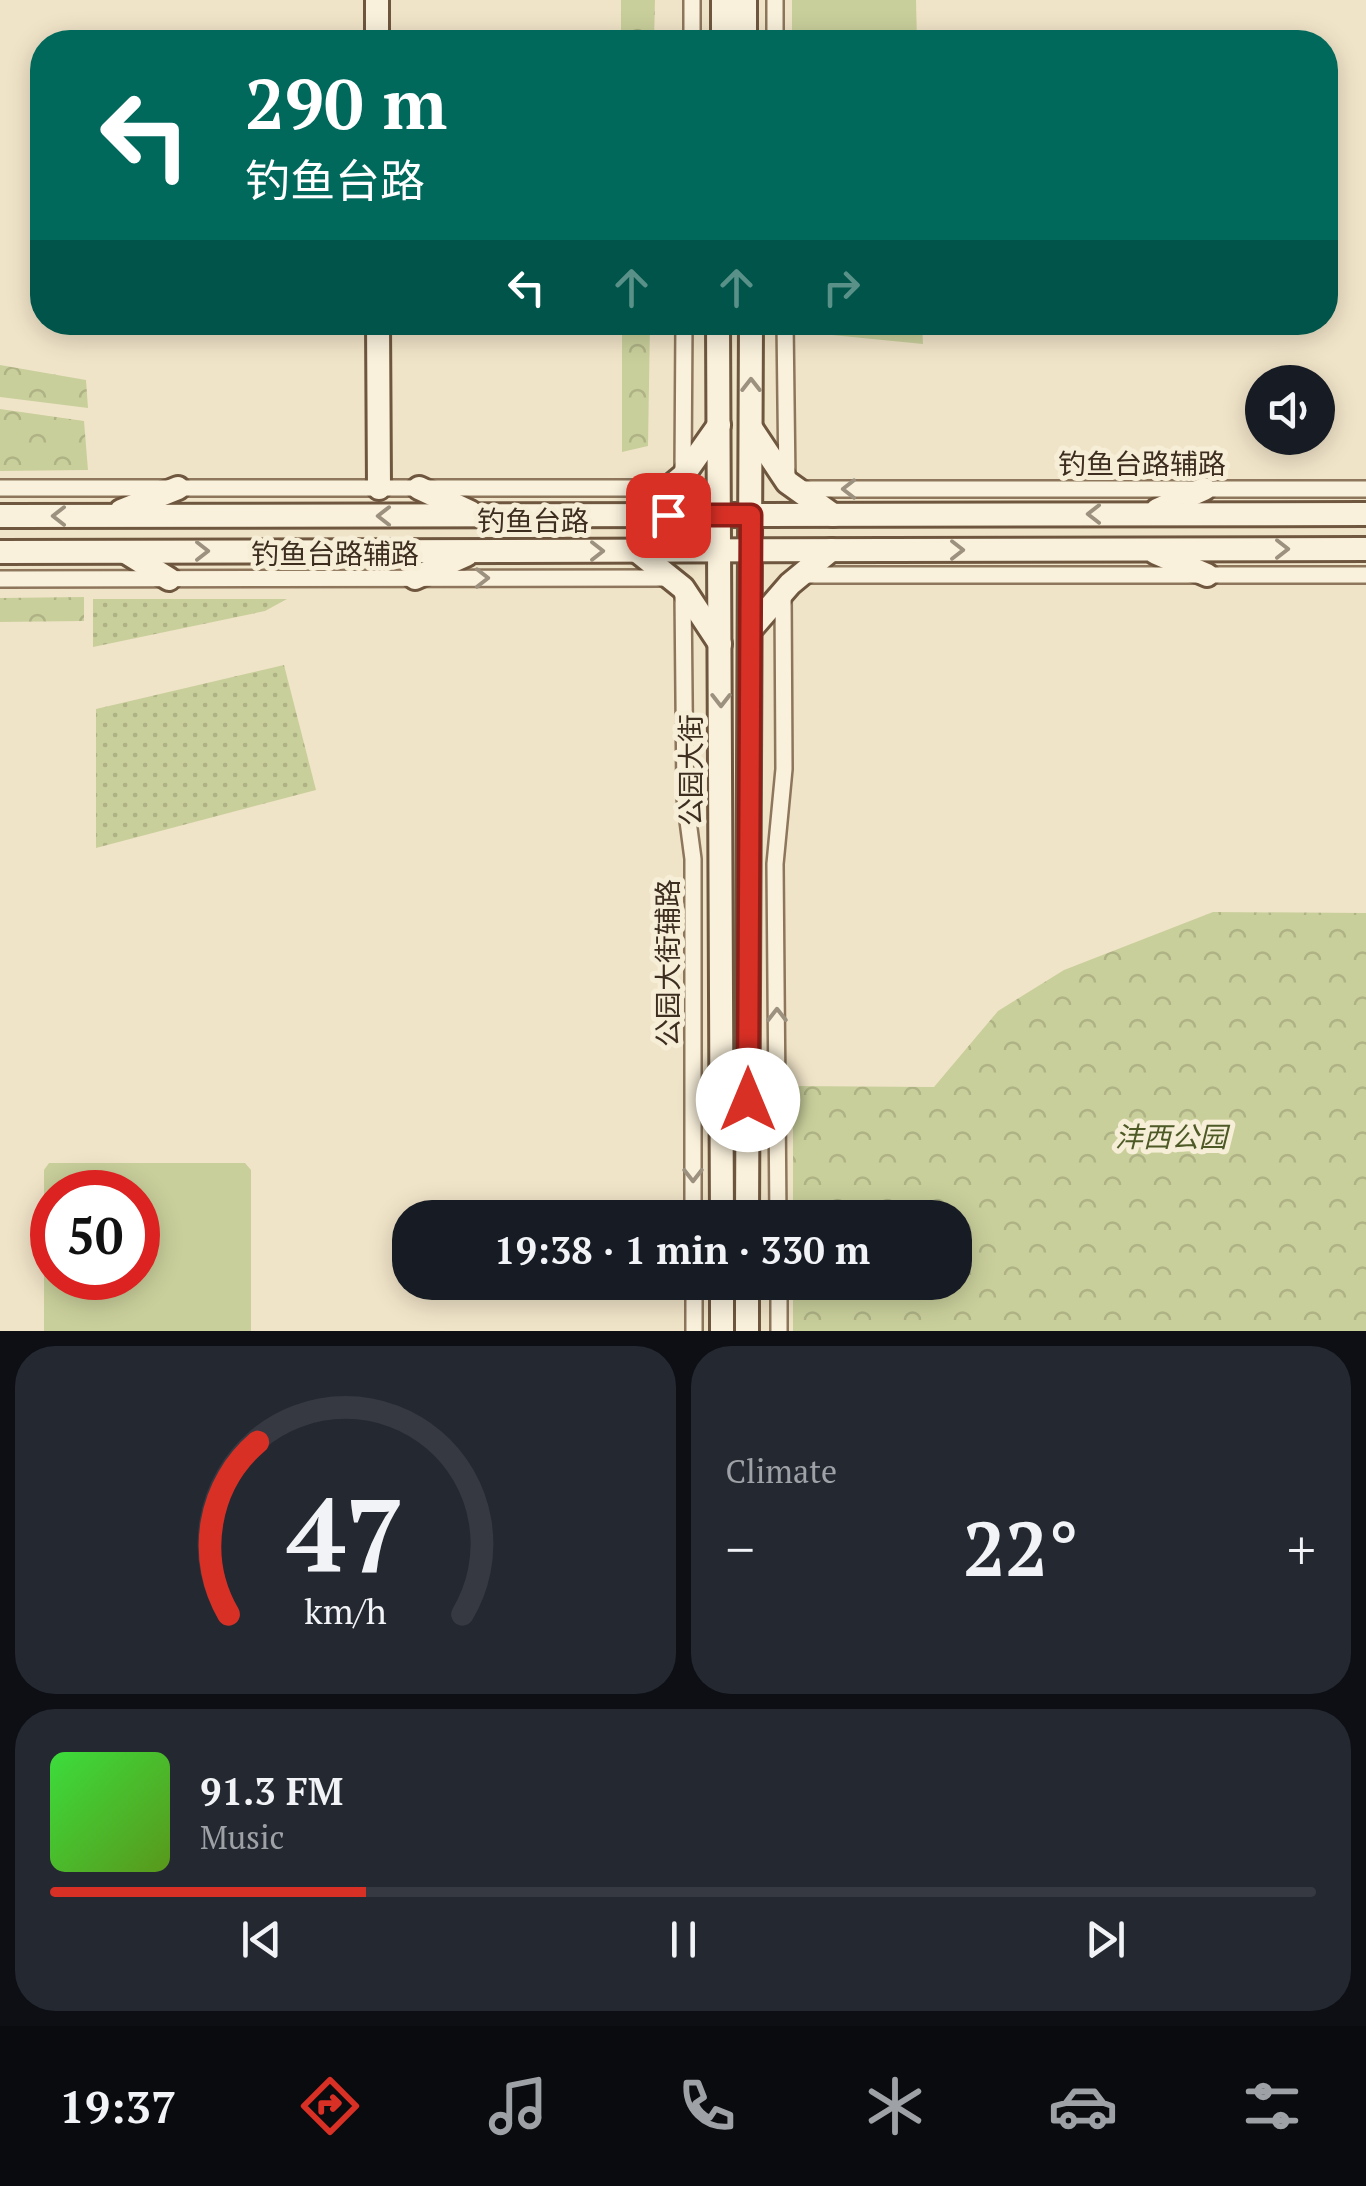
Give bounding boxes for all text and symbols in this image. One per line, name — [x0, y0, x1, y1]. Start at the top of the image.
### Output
text: 290 m — [245, 56, 447, 149]
icon: left — [80, 70, 210, 200]
text: 钓鱼台路 — [245, 150, 425, 210]
icon: left — [499, 260, 554, 315]
icon: ahead — [604, 260, 659, 315]
icon: ahead — [709, 260, 764, 315]
icon: right — [814, 260, 869, 315]
map controls — [1245, 365, 1335, 455]
button: sound — [1245, 365, 1335, 455]
one-way arrow — [740, 377, 762, 392]
street label: 钓鱼台路辅路 — [1058, 445, 1226, 482]
pin — [626, 473, 711, 558]
one-way arrow — [840, 478, 856, 500]
icon: arrive — [641, 488, 696, 543]
street label: 钓鱼台路 — [477, 502, 589, 539]
one-way arrow — [1085, 503, 1100, 525]
one-way arrow — [50, 505, 66, 527]
one-way arrow — [375, 505, 390, 527]
street label: 钓鱼台路辅路 — [251, 535, 419, 572]
one-way arrow — [1276, 538, 1291, 560]
one-way arrow — [950, 539, 966, 561]
one-way arrow — [590, 540, 606, 562]
one-way arrow — [195, 541, 211, 562]
one-way arrow — [476, 567, 491, 589]
one-way arrow — [710, 692, 732, 708]
street label: 公园大街 — [672, 714, 709, 826]
street label: 公园大街辅路 — [649, 879, 686, 1047]
one-way arrow — [766, 1007, 788, 1022]
position arrow — [696, 1048, 800, 1152]
park label: 沣西公园 — [1115, 1118, 1231, 1155]
one-way arrow — [682, 1168, 704, 1184]
speed limit sign: 50 — [30, 1170, 160, 1300]
text: 19:38 · 1 min · 330 m — [494, 1225, 870, 1275]
text: Climate — [726, 1450, 837, 1492]
text: 47 — [286, 1464, 404, 1602]
text: 22° — [963, 1498, 1079, 1597]
text: − — [726, 1512, 755, 1585]
text: + — [1287, 1512, 1316, 1585]
text: km/h — [304, 1587, 387, 1634]
text: 91.3 FM — [200, 1766, 343, 1816]
text: Music — [200, 1816, 285, 1858]
icon: previous — [234, 1912, 289, 1967]
icon: pause — [656, 1912, 711, 1967]
icon: next — [1078, 1912, 1133, 1967]
icon: directions — [295, 2071, 365, 2141]
icon: music — [483, 2071, 553, 2141]
icon: phone — [672, 2071, 742, 2141]
icon: climate — [860, 2071, 930, 2141]
icon: car — [1048, 2071, 1118, 2141]
icon: filters — [1237, 2071, 1307, 2141]
text: 19:37 — [59, 2076, 176, 2136]

